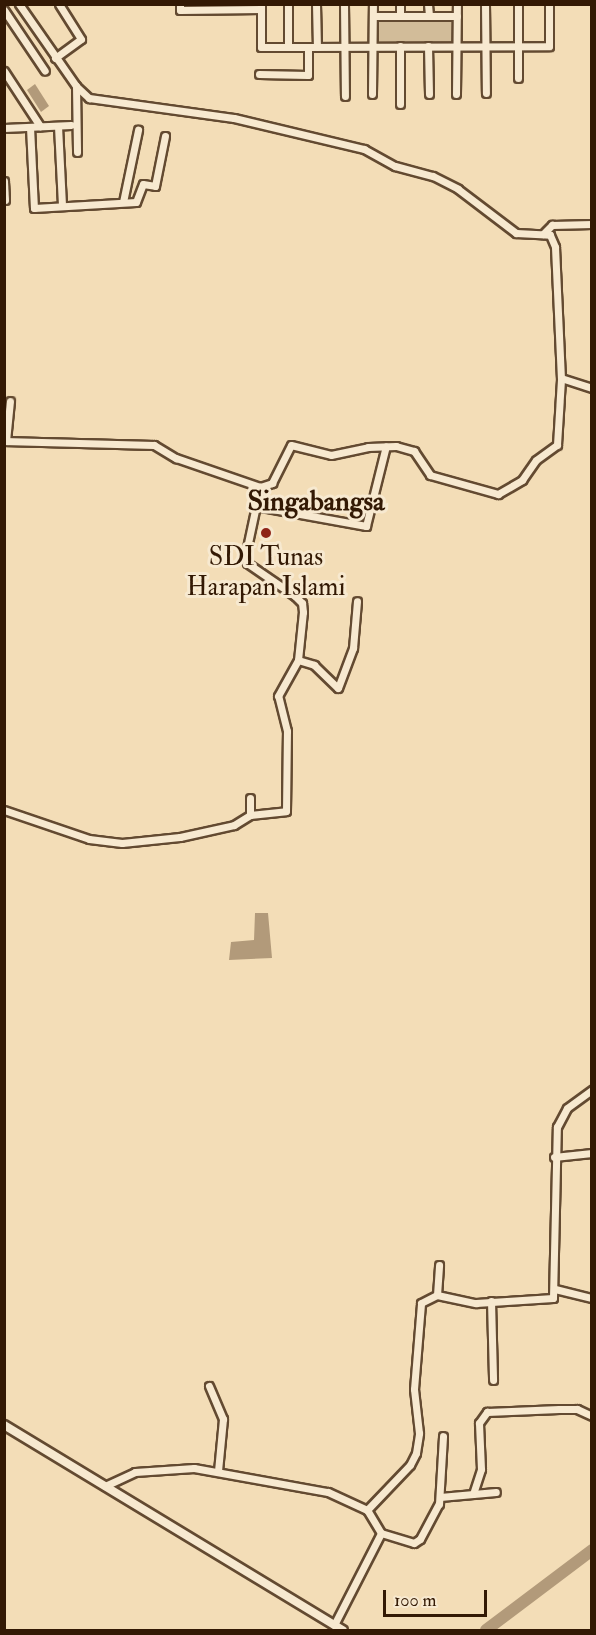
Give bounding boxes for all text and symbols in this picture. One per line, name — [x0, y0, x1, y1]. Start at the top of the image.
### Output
district label: Singabangsa — [247, 485, 385, 519]
marker: SDI Tunas Harapan Islami — [259, 526, 273, 540]
place label: SDI Tunas Harapan Islami — [187, 542, 345, 604]
scale bar — [386, 1578, 490, 1616]
text: 100 m — [394, 1589, 437, 1612]

